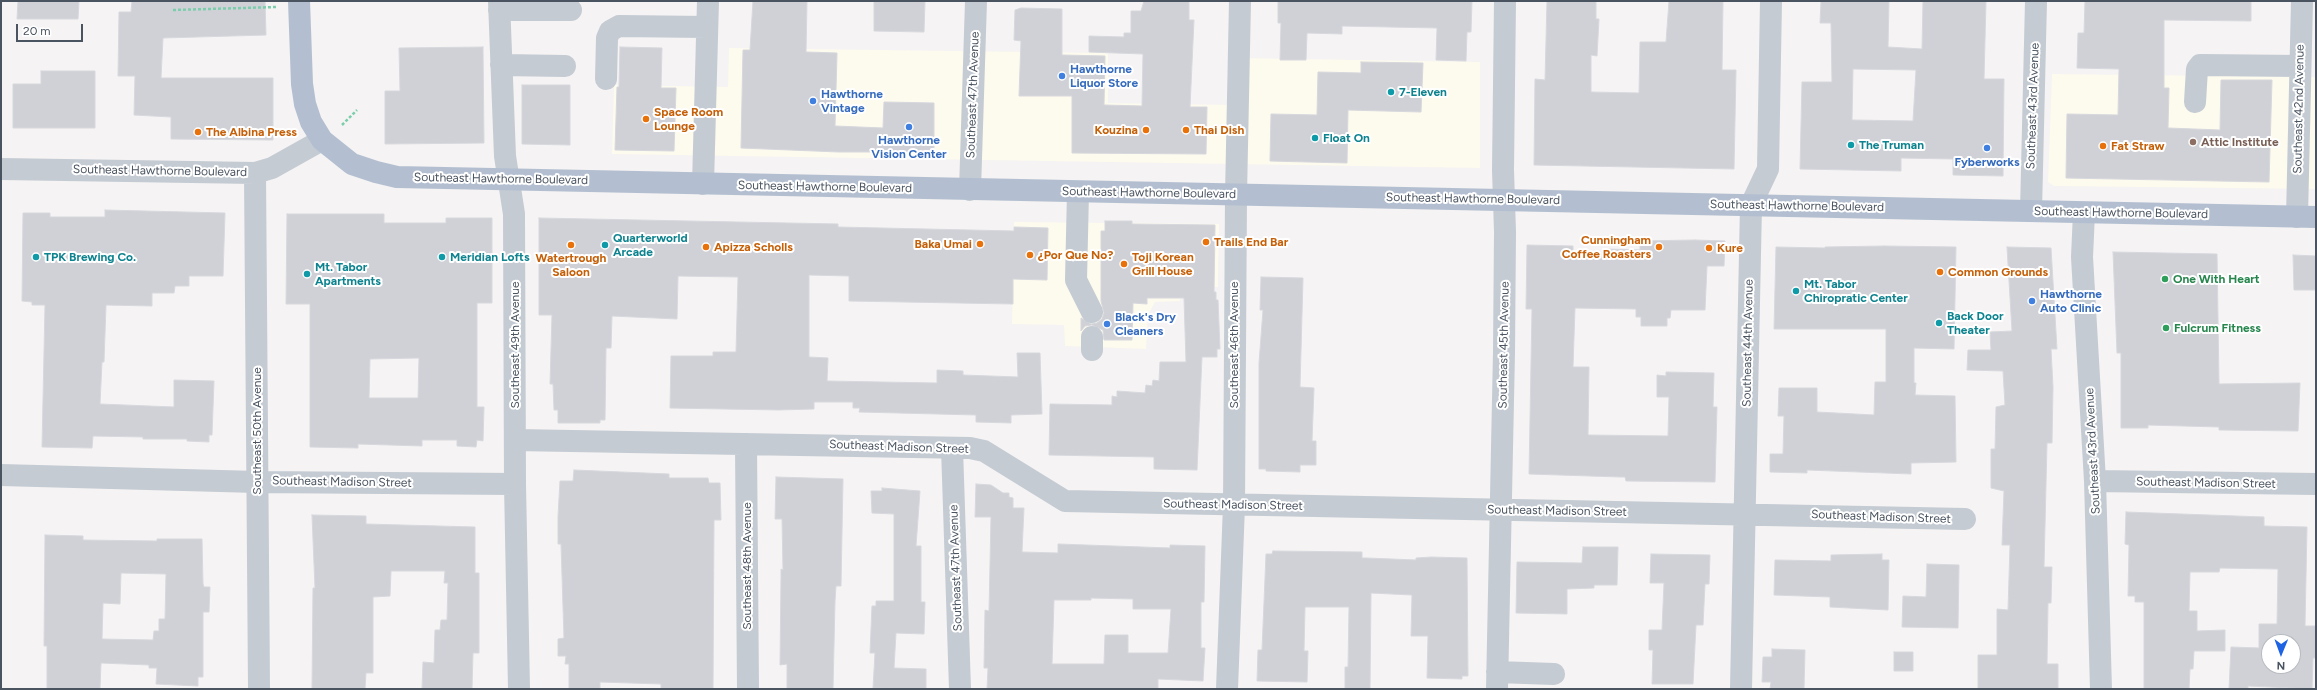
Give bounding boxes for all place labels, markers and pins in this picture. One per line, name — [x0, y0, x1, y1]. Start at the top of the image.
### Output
place label: Hawthorne Liquor Store — [1070, 62, 1138, 90]
marker: Hawthorne Liquor Store — [1057, 71, 1067, 81]
place label: 7-Eleven — [1399, 85, 1447, 99]
place label: Hawthorne Vintage — [821, 87, 883, 115]
marker: 7-Eleven — [1386, 87, 1396, 97]
marker: Hawthorne Vintage — [808, 96, 818, 106]
place label: Space Room Lounge — [654, 105, 723, 133]
marker: Space Room Lounge — [641, 114, 651, 124]
marker: Hawthorne Vision Center — [904, 122, 914, 132]
place label: Kouzina — [1095, 123, 1138, 137]
place label: Thai Dish — [1194, 123, 1244, 137]
place label: The Albina Press — [206, 125, 297, 139]
marker: Kouzina — [1141, 125, 1151, 135]
marker: Thai Dish — [1181, 125, 1191, 135]
marker: The Albina Press — [193, 127, 203, 137]
place label: Float On — [1323, 131, 1370, 145]
place label: Hawthorne Vision Center — [871, 133, 947, 161]
marker: Float On — [1310, 133, 1320, 143]
place label: Attic Institute — [2201, 135, 2279, 149]
marker: Attic Institute — [2188, 137, 2198, 147]
place label: The Truman — [1859, 138, 1924, 152]
place label: Fat Straw — [2111, 139, 2165, 153]
marker: The Truman — [1846, 140, 1856, 150]
marker: Fat Straw — [2098, 141, 2108, 151]
marker: Fyberworks — [1982, 143, 1992, 153]
place label: Fyberworks — [1954, 155, 2020, 169]
place label: Quarterworld Arcade — [613, 231, 688, 259]
place label: Cunningham Coffee Roasters — [1562, 233, 1651, 261]
place label: Trails End Bar — [1214, 235, 1288, 249]
place label: Baka Umai — [914, 237, 972, 251]
marker: Trails End Bar — [1201, 237, 1211, 247]
marker: Baka Umai — [975, 239, 985, 249]
marker: Watertrough Saloon — [566, 240, 576, 250]
marker: Quarterworld Arcade — [600, 240, 610, 250]
place label: Apizza Scholls — [714, 240, 793, 254]
place label: Kure — [1717, 241, 1743, 255]
marker: Apizza Scholls — [701, 242, 711, 252]
marker: Cunningham Coffee Roasters — [1654, 242, 1664, 252]
marker: Kure — [1704, 243, 1714, 253]
place label: ¿Por Que No? — [1038, 248, 1113, 262]
place label: TPK Brewing Co. — [44, 250, 136, 264]
place label: Meridian Lofts — [450, 250, 530, 264]
marker: ¿Por Que No? — [1025, 250, 1035, 260]
place label: Toji Korean Grill House — [1132, 250, 1194, 278]
place label: Watertrough Saloon — [536, 251, 606, 279]
marker: TPK Brewing Co. — [31, 252, 41, 262]
marker: Meridian Lofts — [437, 252, 447, 262]
marker: Toji Korean Grill House — [1119, 259, 1129, 269]
place label: Mt. Tabor Apartments — [315, 260, 381, 288]
place label: Common Grounds — [1948, 265, 2048, 279]
marker: Common Grounds — [1935, 267, 1945, 277]
marker: Mt. Tabor Apartments — [302, 269, 312, 279]
place label: One With Heart — [2173, 272, 2260, 286]
marker: One With Heart — [2160, 274, 2170, 284]
place label: Mt. Tabor Chiropratic Center — [1804, 277, 1908, 305]
marker: Mt. Tabor Chiropratic Center — [1791, 286, 1801, 296]
place label: Hawthorne Auto Clinic — [2040, 287, 2102, 315]
marker: Hawthorne Auto Clinic — [2027, 296, 2037, 306]
place label: Back Door Theater — [1947, 309, 2003, 337]
place label: Black's Dry Cleaners — [1115, 310, 1176, 338]
marker: Back Door Theater — [1934, 318, 1944, 328]
marker: Black's Dry Cleaners — [1102, 319, 1112, 329]
place label: Fulcrum Fitness — [2174, 321, 2261, 335]
marker: Fulcrum Fitness — [2161, 323, 2171, 333]

